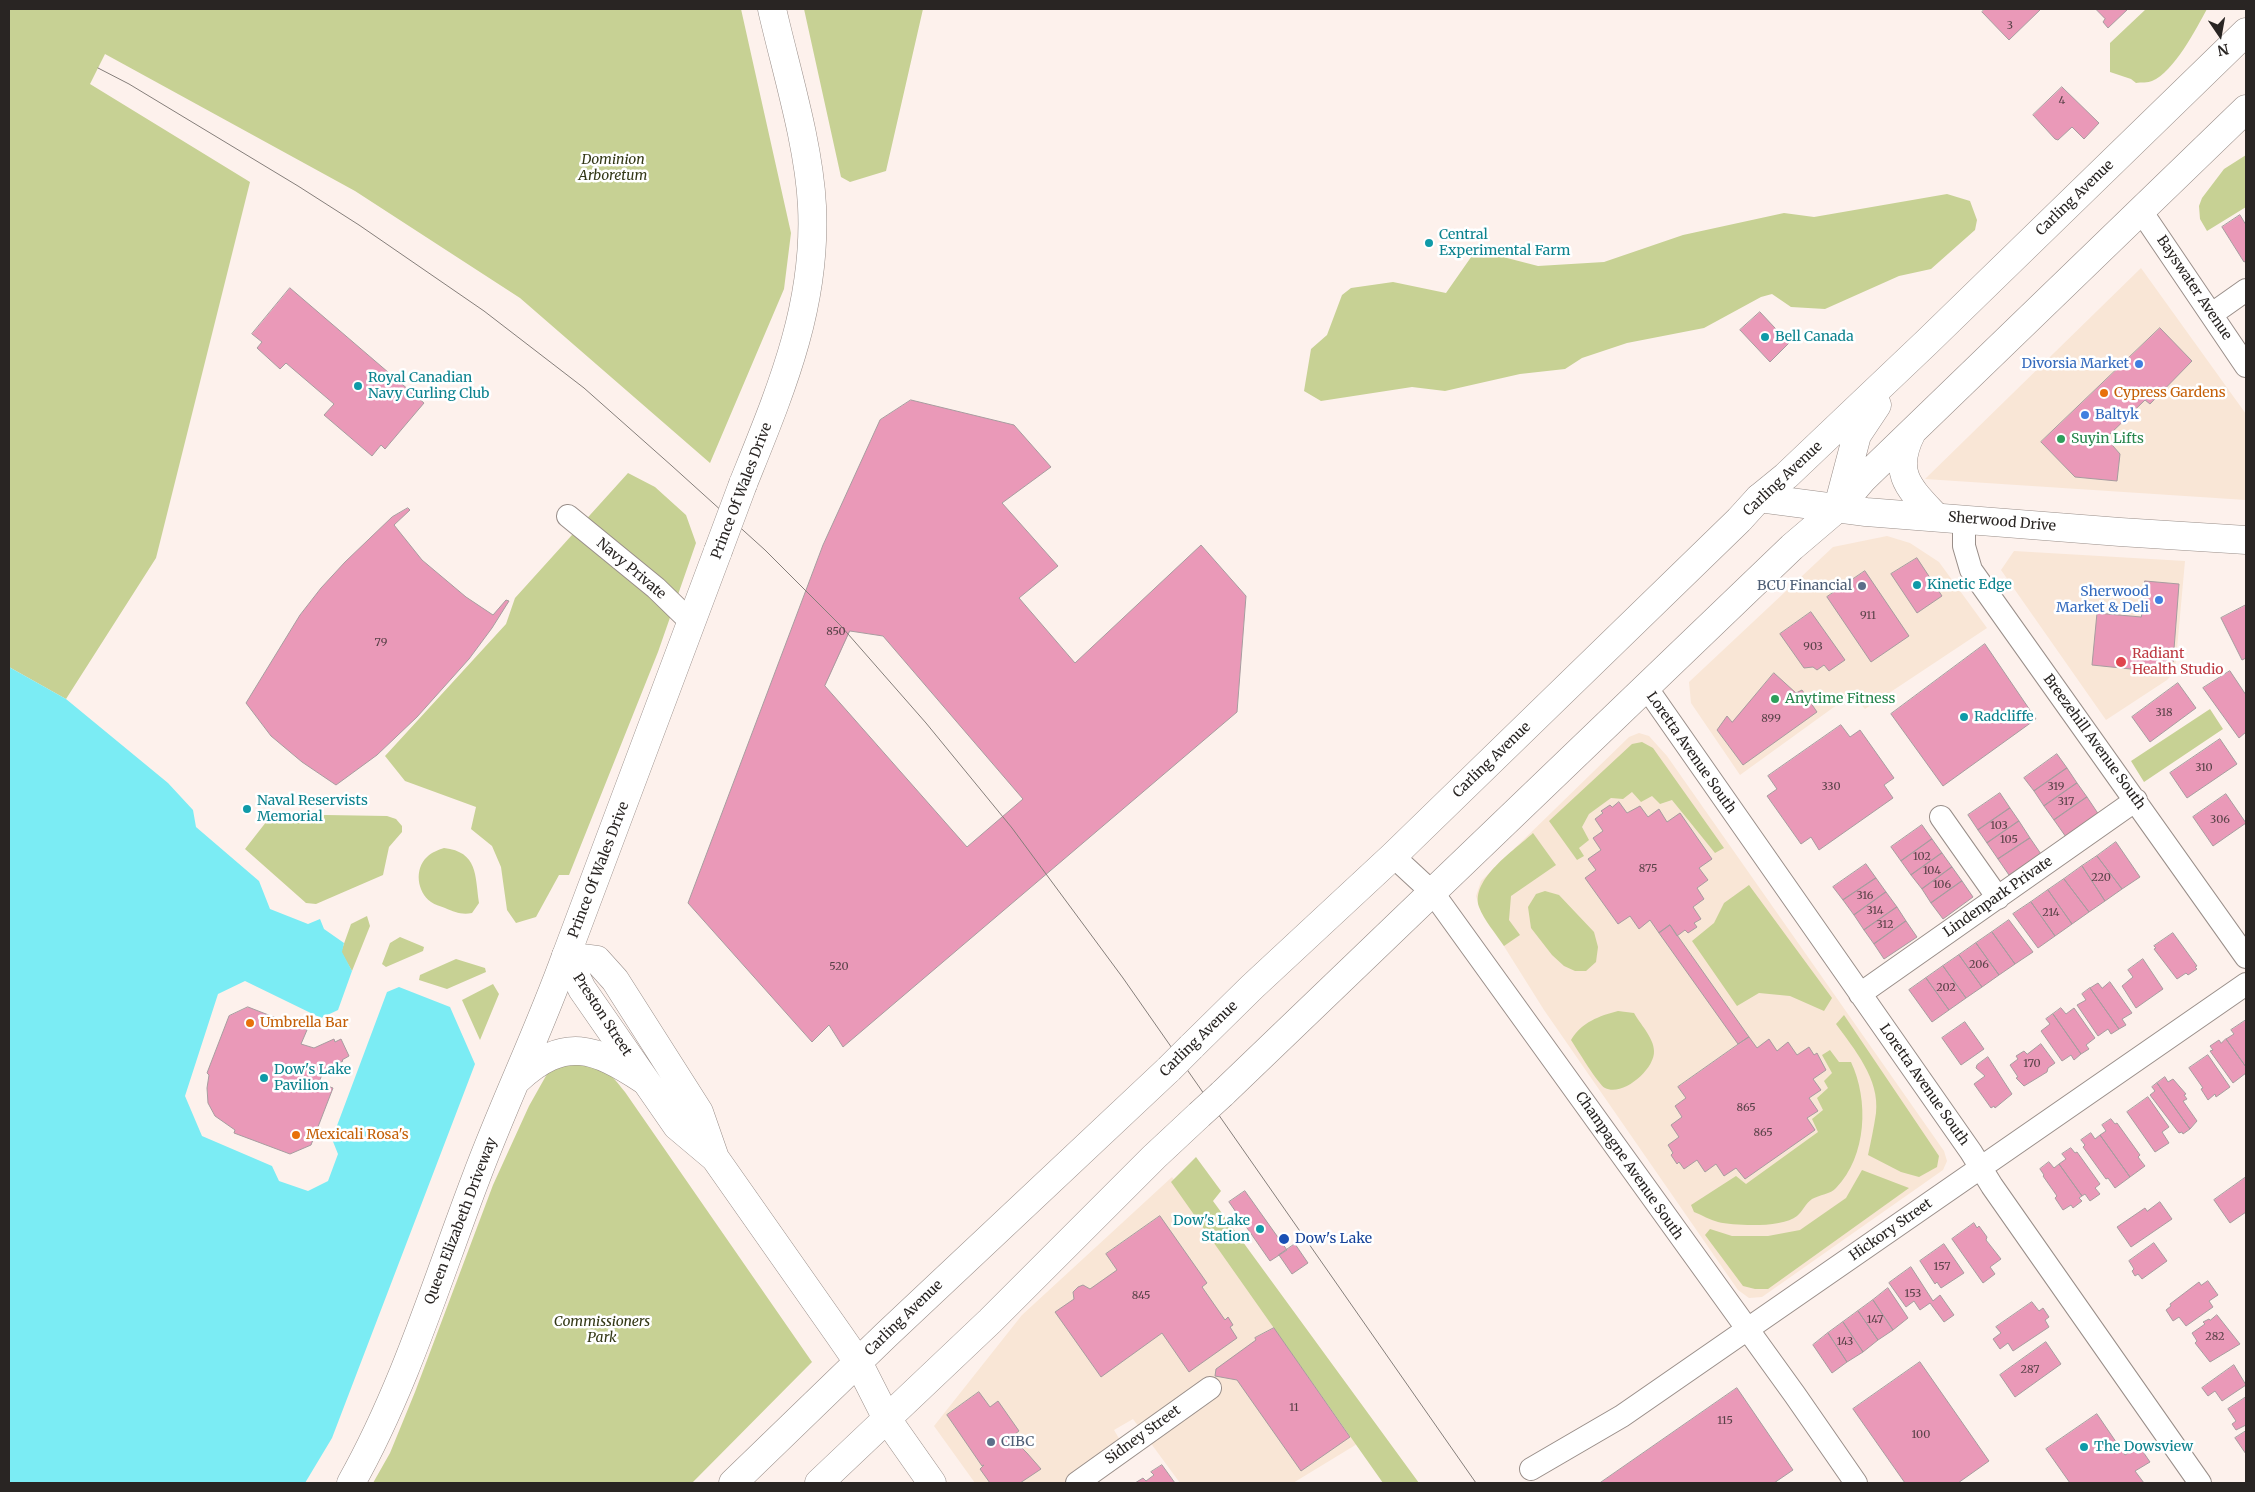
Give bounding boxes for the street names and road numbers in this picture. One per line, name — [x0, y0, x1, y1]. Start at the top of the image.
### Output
street label: Carling Avenue — [2033, 157, 2117, 239]
street label: Bayswater Avenue — [2153, 233, 2235, 343]
street label: Prince Of Wales Drive — [708, 420, 776, 562]
street label: Carling Avenue — [1740, 438, 1826, 520]
street label: Sherwood Drive — [1947, 509, 2057, 535]
street label: Navy Private — [593, 535, 669, 603]
street label: Breezehill Avenue South — [2039, 671, 2149, 813]
street label: Loretta Avenue South — [1643, 689, 1739, 817]
street label: Carling Avenue — [1450, 719, 1534, 801]
street label: Prince Of Wales Drive — [565, 799, 633, 941]
street label: Lindenpark Private — [1940, 853, 2056, 941]
street label: Preston Street — [569, 971, 635, 1059]
street label: Carling Avenue — [1157, 998, 1241, 1080]
street label: Loretta Avenue South — [1876, 1021, 1972, 1149]
street label: Champagne Avenue South — [1571, 1089, 1687, 1243]
street label: Queen Elizabeth Driveway — [421, 1135, 501, 1307]
street label: Hickory Street — [1846, 1195, 1936, 1265]
street label: Carling Avenue — [862, 1277, 946, 1359]
street label: Sidney Street — [1102, 1402, 1184, 1468]

